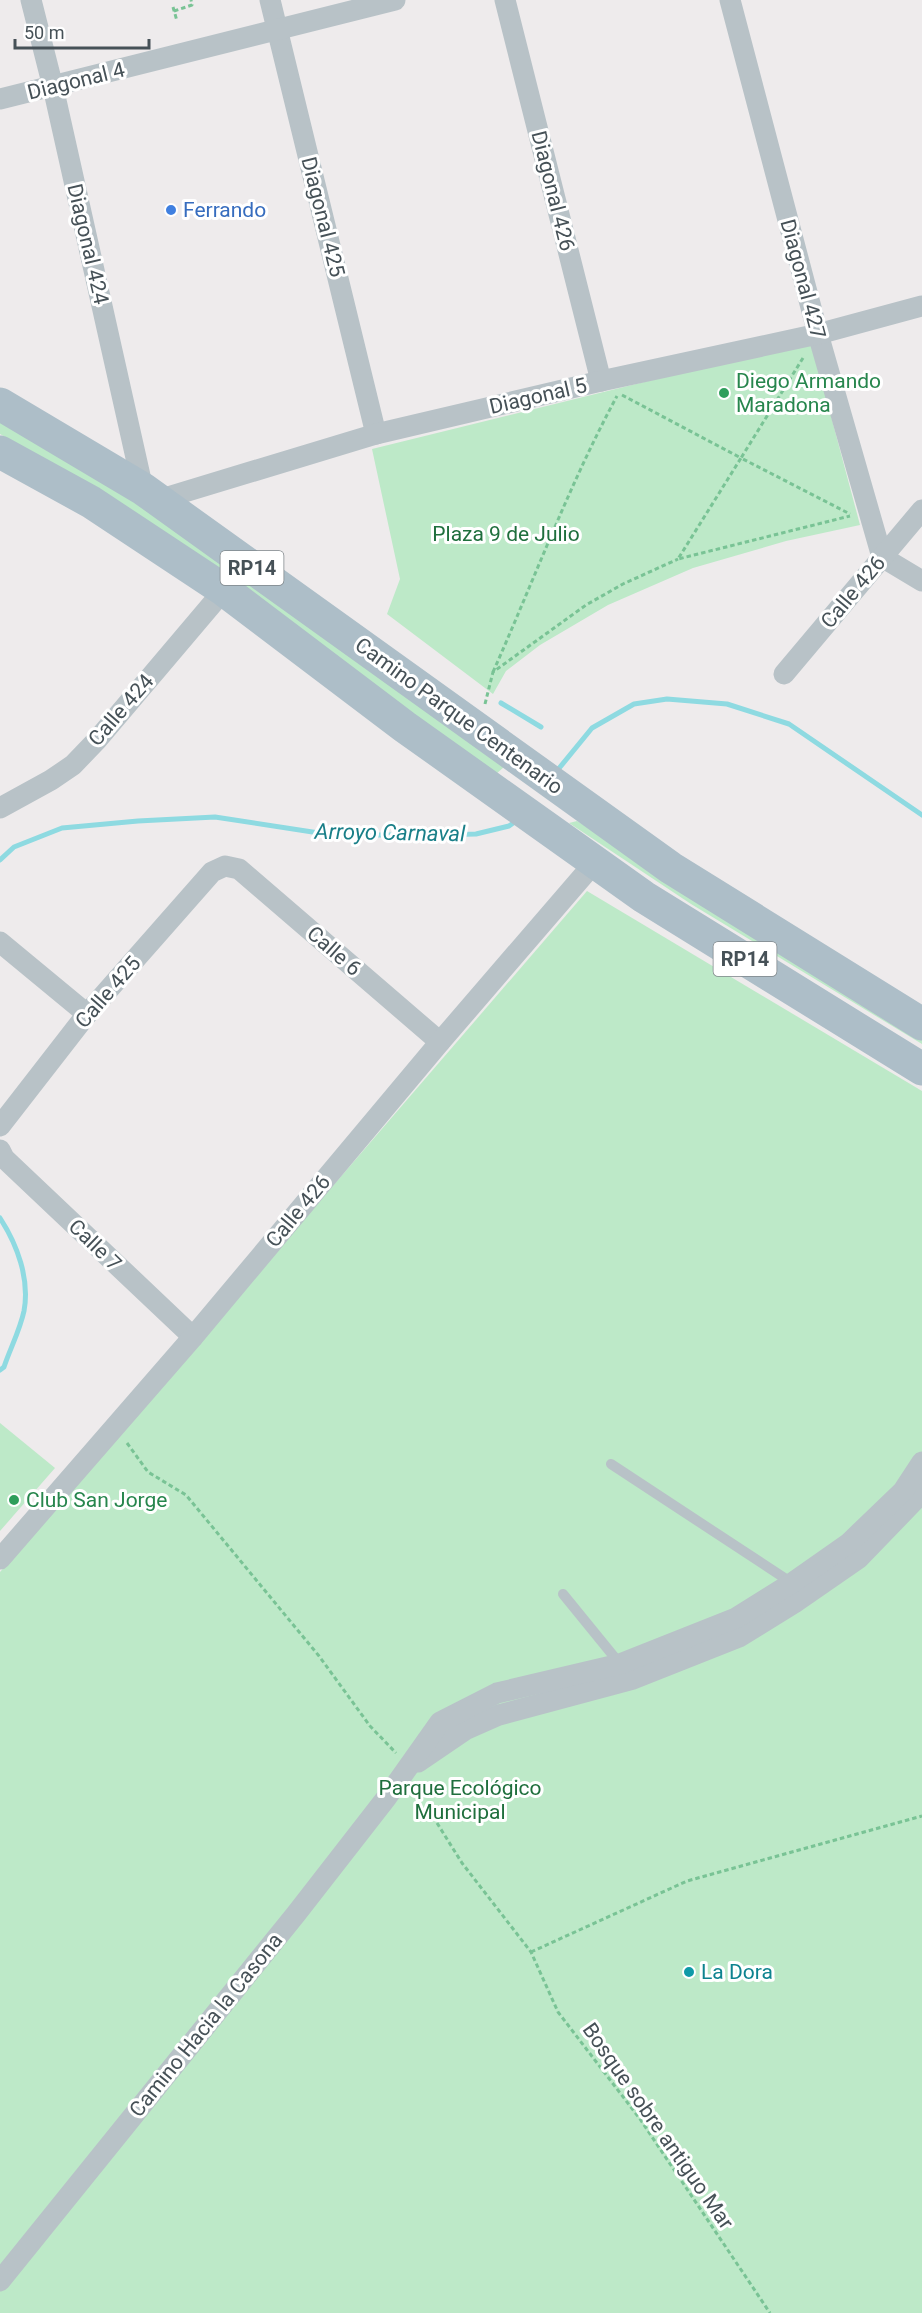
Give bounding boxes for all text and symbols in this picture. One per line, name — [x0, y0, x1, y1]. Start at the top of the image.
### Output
scale bar — [15, 12, 148, 50]
text: 50 m — [24, 22, 64, 43]
street label: Diagonal 4 — [25, 57, 127, 105]
street label: Diagonal 426 — [526, 129, 580, 253]
street label: Diagonal 425 — [296, 155, 350, 279]
street label: Diagonal 424 — [62, 181, 114, 307]
place label: Ferrando — [183, 198, 266, 222]
marker: Ferrando — [164, 203, 178, 217]
street label: Diagonal 427 — [776, 217, 830, 341]
place label: Diego Armando Maradona — [736, 369, 881, 417]
street label: Diagonal 5 — [487, 373, 589, 419]
marker: Diego Armando Maradona — [717, 386, 731, 400]
park label: Plaza 9 de Julio — [432, 522, 580, 546]
road number: RP14 — [220, 551, 284, 585]
street label: Calle 426 — [816, 551, 890, 633]
street label: Camino Parque Centenario — [351, 633, 567, 799]
street label: Calle 424 — [83, 669, 159, 751]
water label: Arroyo Carnaval — [313, 819, 466, 846]
street label: Calle 6 — [302, 921, 366, 981]
road number: RP14 — [714, 942, 777, 976]
street label: Calle 425 — [70, 951, 146, 1033]
street label: Calle 426 — [261, 1170, 335, 1252]
street label: Calle 7 — [64, 1214, 126, 1276]
place label: Club San Jorge — [26, 1488, 167, 1512]
marker: Club San Jorge — [7, 1493, 21, 1507]
park label: Parque Ecológico Municipal — [379, 1776, 542, 1824]
street label: Camino Hacia la Casona — [125, 1928, 287, 2122]
place label: La Dora — [701, 1960, 773, 1984]
marker: La Dora — [682, 1965, 696, 1979]
street label: Bosque sobre antiguo Mar — [578, 2018, 738, 2234]

